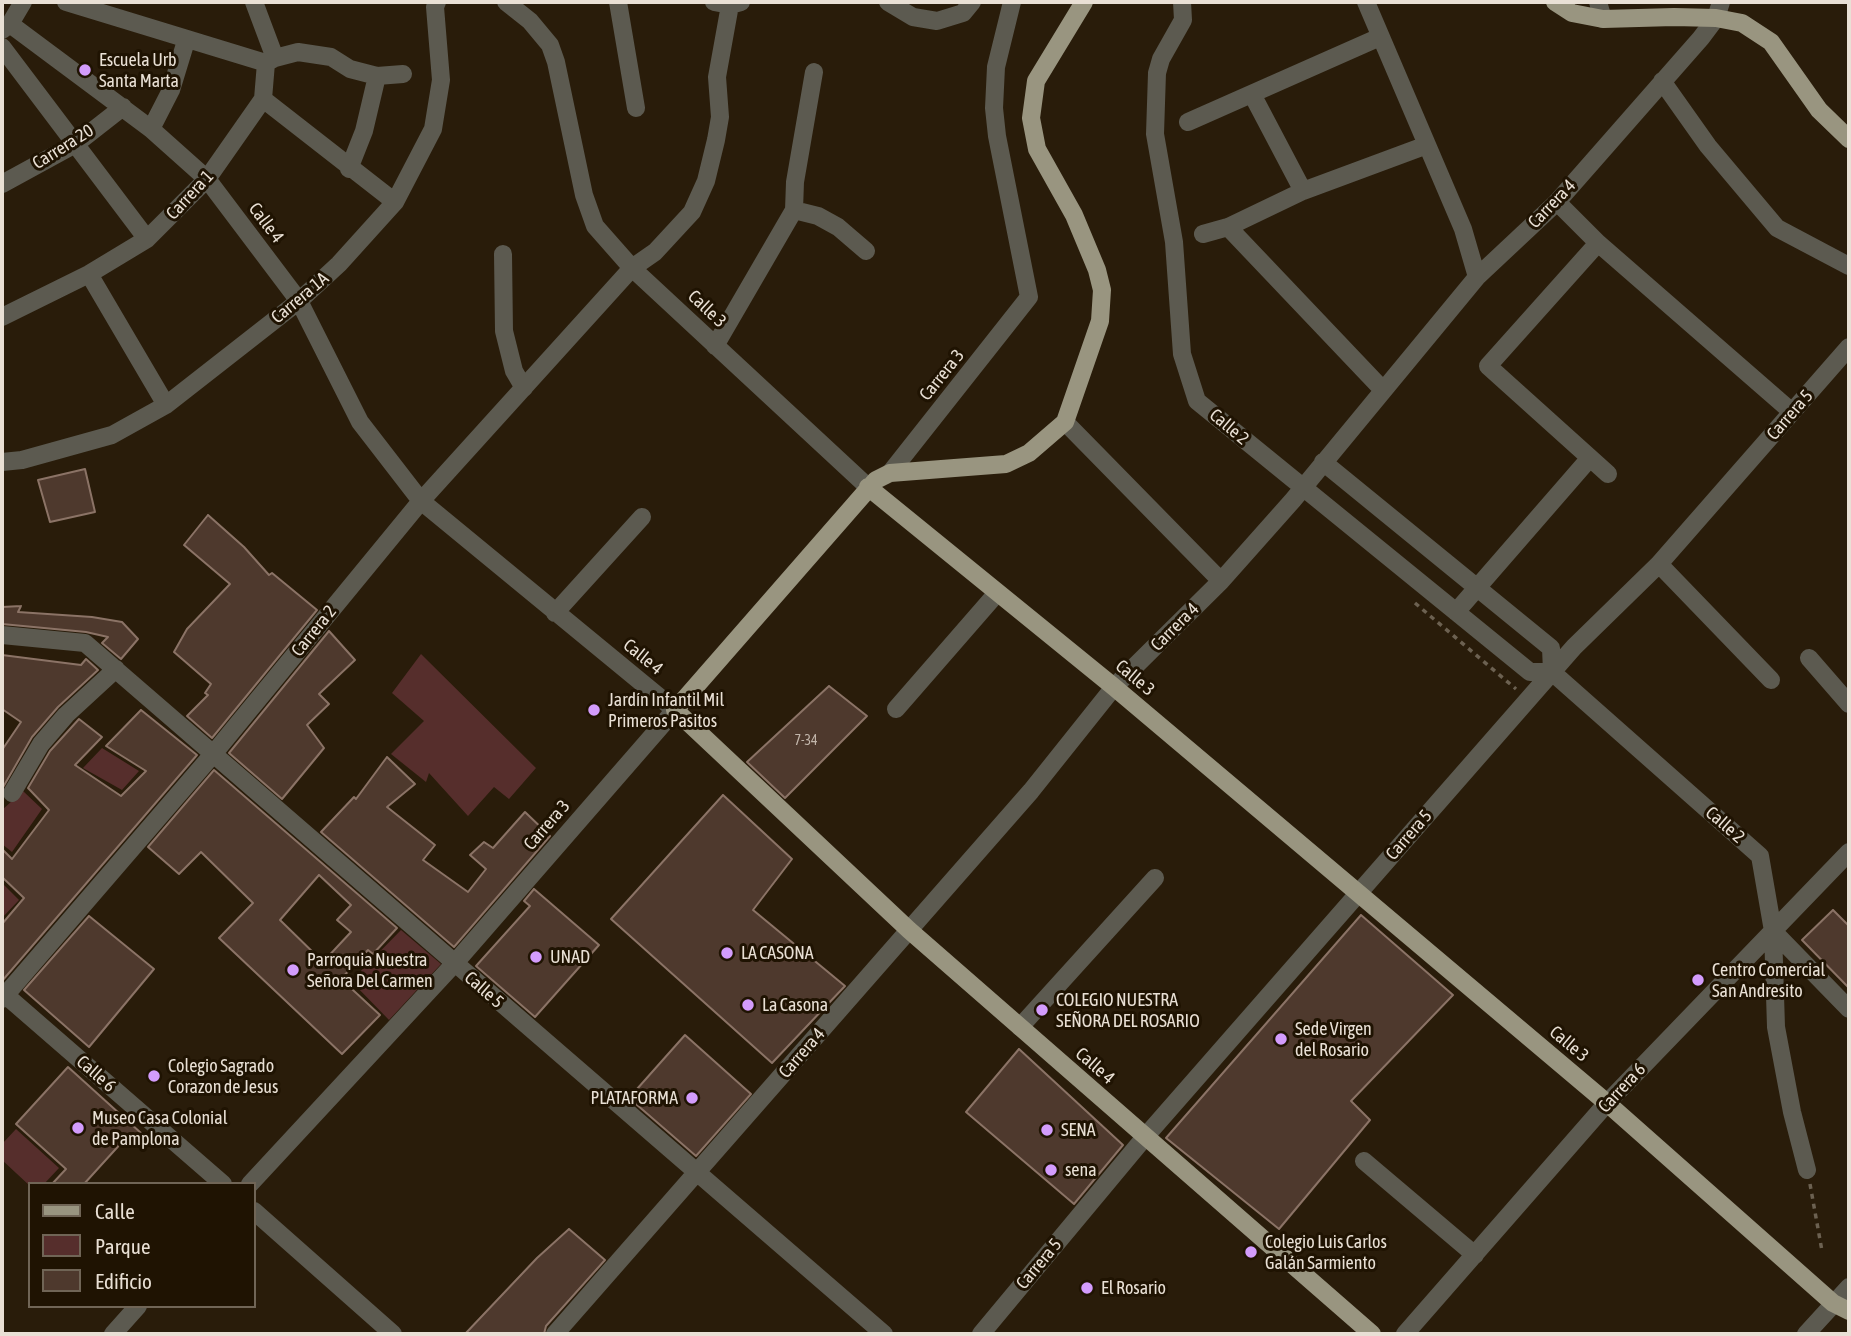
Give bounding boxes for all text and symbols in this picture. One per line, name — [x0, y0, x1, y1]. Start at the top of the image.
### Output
place label: Escuela Urb Santa Marta — [99, 49, 179, 92]
marker: Escuela Urb Santa Marta — [77, 62, 93, 78]
street label: Carrera 20 — [28, 120, 98, 174]
street label: Carrera 1 — [162, 166, 218, 224]
street label: Carrera 4 — [1524, 175, 1580, 233]
street label: Calle 4 — [244, 199, 288, 247]
street label: Carrera 1A — [267, 268, 333, 328]
street label: Calle 3 — [683, 286, 731, 332]
street label: Carrera 3 — [915, 345, 969, 405]
street label: Carrera 5 — [1762, 385, 1818, 445]
street label: Calle 2 — [1205, 404, 1253, 450]
street label: Carrera 4 — [1146, 598, 1204, 656]
street label: Carrera 2 — [287, 601, 341, 661]
street label: Calle 4 — [619, 634, 667, 680]
street label: Calle 3 — [1111, 655, 1159, 701]
place label: Jardín Infantil Mil Primeros Pasitos — [608, 689, 724, 732]
marker: Jardín Infantil Mil Primeros Pasitos — [586, 702, 602, 718]
house number: 7-34 — [794, 733, 818, 749]
street label: Carrera 3 — [519, 795, 575, 855]
street label: Calle 2 — [1701, 802, 1749, 848]
street label: Carrera 5 — [1381, 805, 1437, 865]
place label: LA CASONA — [741, 942, 814, 964]
marker: LA CASONA — [719, 945, 735, 961]
place label: UNAD — [550, 946, 590, 968]
place label: Parroquia Nuestra Señora Del Carmen — [307, 949, 433, 992]
marker: UNAD — [528, 949, 544, 965]
place label: Centro Comercial San Andresito — [1712, 959, 1825, 1002]
marker: Parroquia Nuestra Señora Del Carmen — [285, 962, 301, 978]
street label: Calle 5 — [460, 967, 508, 1013]
marker: Centro Comercial San Andresito — [1690, 972, 1706, 988]
place label: COLEGIO NUESTRA SEÑORA DEL ROSARIO — [1056, 989, 1200, 1032]
place label: La Casona — [762, 994, 828, 1016]
marker: La Casona — [740, 997, 756, 1013]
marker: COLEGIO NUESTRA SEÑORA DEL ROSARIO — [1034, 1002, 1050, 1018]
place label: Sede Virgen del Rosario — [1295, 1018, 1372, 1060]
street label: Calle 3 — [1545, 1021, 1593, 1067]
street label: Carrera 4 — [774, 1023, 830, 1083]
marker: Sede Virgen del Rosario — [1273, 1031, 1289, 1047]
street label: Calle 4 — [1071, 1043, 1119, 1089]
street label: Calle 6 — [72, 1051, 120, 1097]
place label: Colegio Sagrado Corazon de Jesus — [168, 1055, 278, 1098]
street label: Carrera 6 — [1594, 1059, 1650, 1117]
marker: Colegio Sagrado Corazon de Jesus — [146, 1068, 162, 1084]
place label: PLATAFORMA — [590, 1087, 678, 1109]
marker: PLATAFORMA — [684, 1090, 700, 1106]
place label: Museo Casa Colonial de Pamplona — [92, 1107, 227, 1150]
place label: SENA — [1061, 1119, 1096, 1141]
marker: Museo Casa Colonial de Pamplona — [70, 1120, 86, 1136]
marker: SENA — [1039, 1122, 1055, 1138]
place label: sena — [1065, 1159, 1097, 1181]
marker: sena — [1043, 1162, 1059, 1178]
legend — [28, 1182, 256, 1308]
text: Calle — [95, 1199, 135, 1223]
place label: Colegio Luis Carlos Galán Sarmiento — [1265, 1231, 1387, 1274]
text: Parque — [95, 1234, 150, 1258]
street label: Carrera 5 — [1012, 1234, 1066, 1294]
marker: Colegio Luis Carlos Galán Sarmiento — [1243, 1244, 1259, 1260]
text: Edificio — [95, 1269, 152, 1293]
place label: El Rosario — [1101, 1277, 1166, 1299]
marker: El Rosario — [1079, 1280, 1095, 1296]

